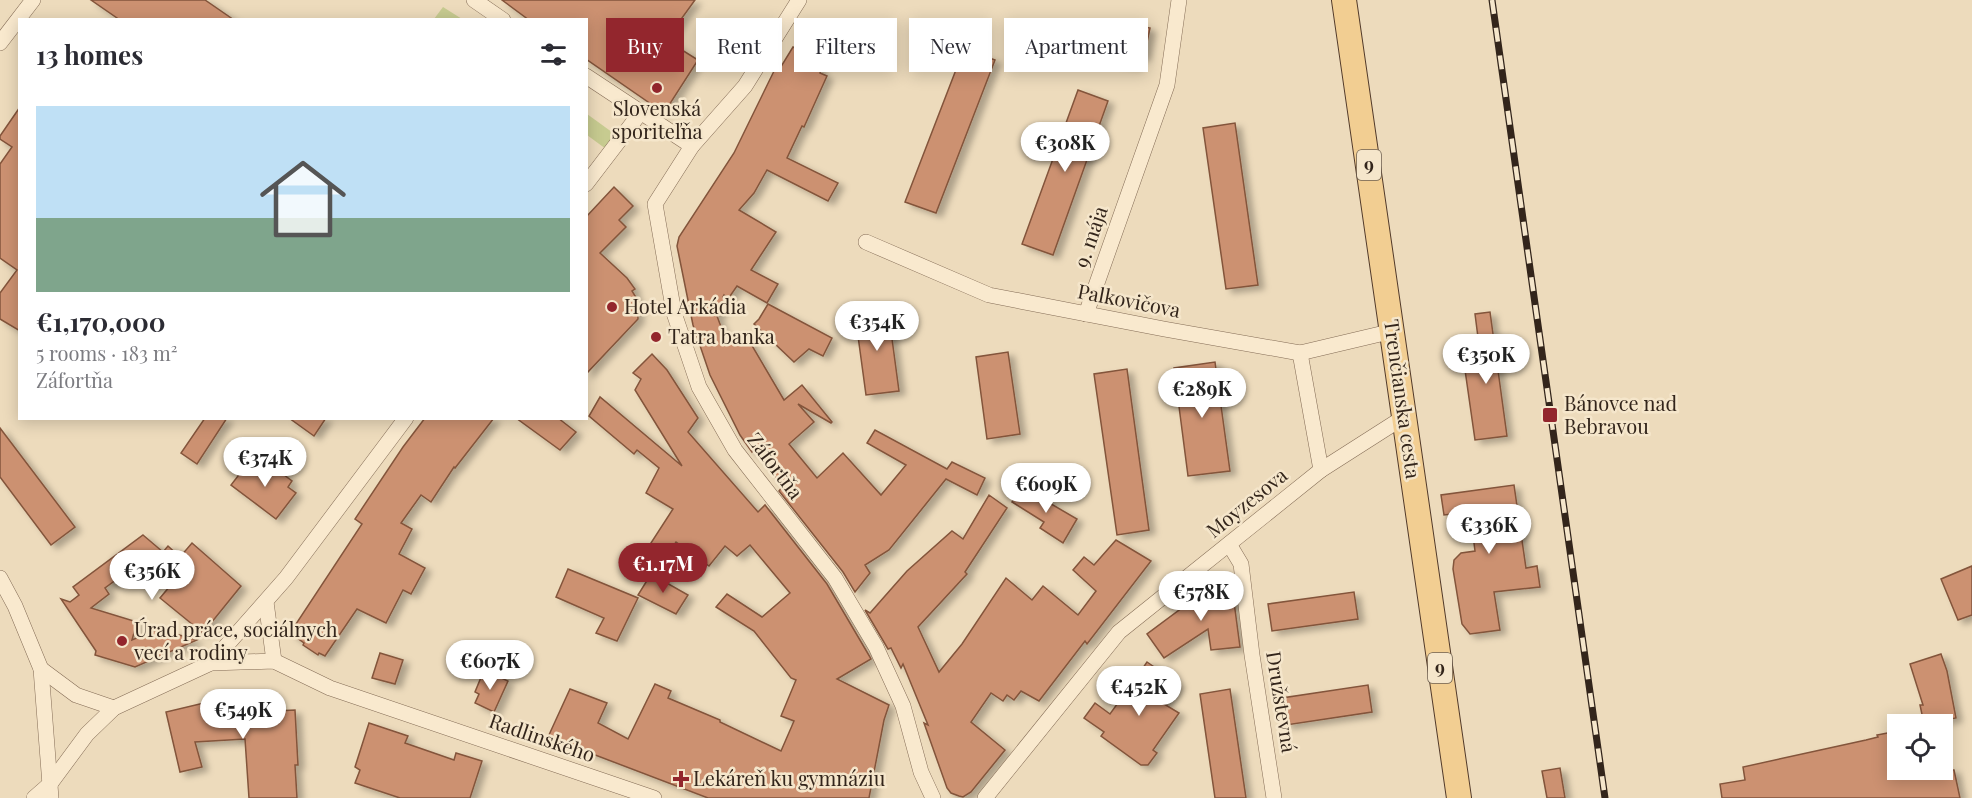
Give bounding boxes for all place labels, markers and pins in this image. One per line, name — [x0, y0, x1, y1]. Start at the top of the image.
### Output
marker: Slovenská sporiteľňa — [650, 81, 664, 95]
place label: Slovenská sporiteľňa — [611, 94, 703, 144]
pin: €308K — [1023, 122, 1107, 173]
place label: Hotel Arkádia — [624, 292, 746, 319]
marker: Hotel Arkádia — [605, 300, 619, 314]
pin: €354K — [835, 301, 919, 352]
place label: Tatra banka — [668, 322, 775, 349]
marker: Tatra banka — [649, 330, 663, 344]
pin: €350K — [1444, 334, 1528, 385]
pin: €289K — [1160, 368, 1244, 419]
place label: Bánovce nad Bebravou — [1564, 389, 1677, 439]
marker: Bánovce nad Bebravou — [1541, 406, 1559, 424]
pin: €374K — [223, 437, 307, 488]
pin: €609K — [1004, 463, 1088, 514]
pin: €336K — [1447, 504, 1531, 555]
pin: €1.17M — [614, 543, 712, 594]
pin: €356K — [110, 550, 194, 601]
pin: €578K — [1159, 571, 1243, 622]
place label: Úrad práce, sociálnych vecí a rodiny — [133, 615, 338, 665]
marker: Úrad práce, sociálnych vecí a rodiny — [115, 634, 129, 648]
pin: €607K — [448, 640, 532, 691]
pin: €452K — [1097, 666, 1181, 717]
pin: €549K — [201, 689, 285, 740]
place label: Lekáreň ku gymnáziu — [693, 764, 886, 791]
marker: Lekáreň ku gymnáziu — [674, 772, 688, 786]

